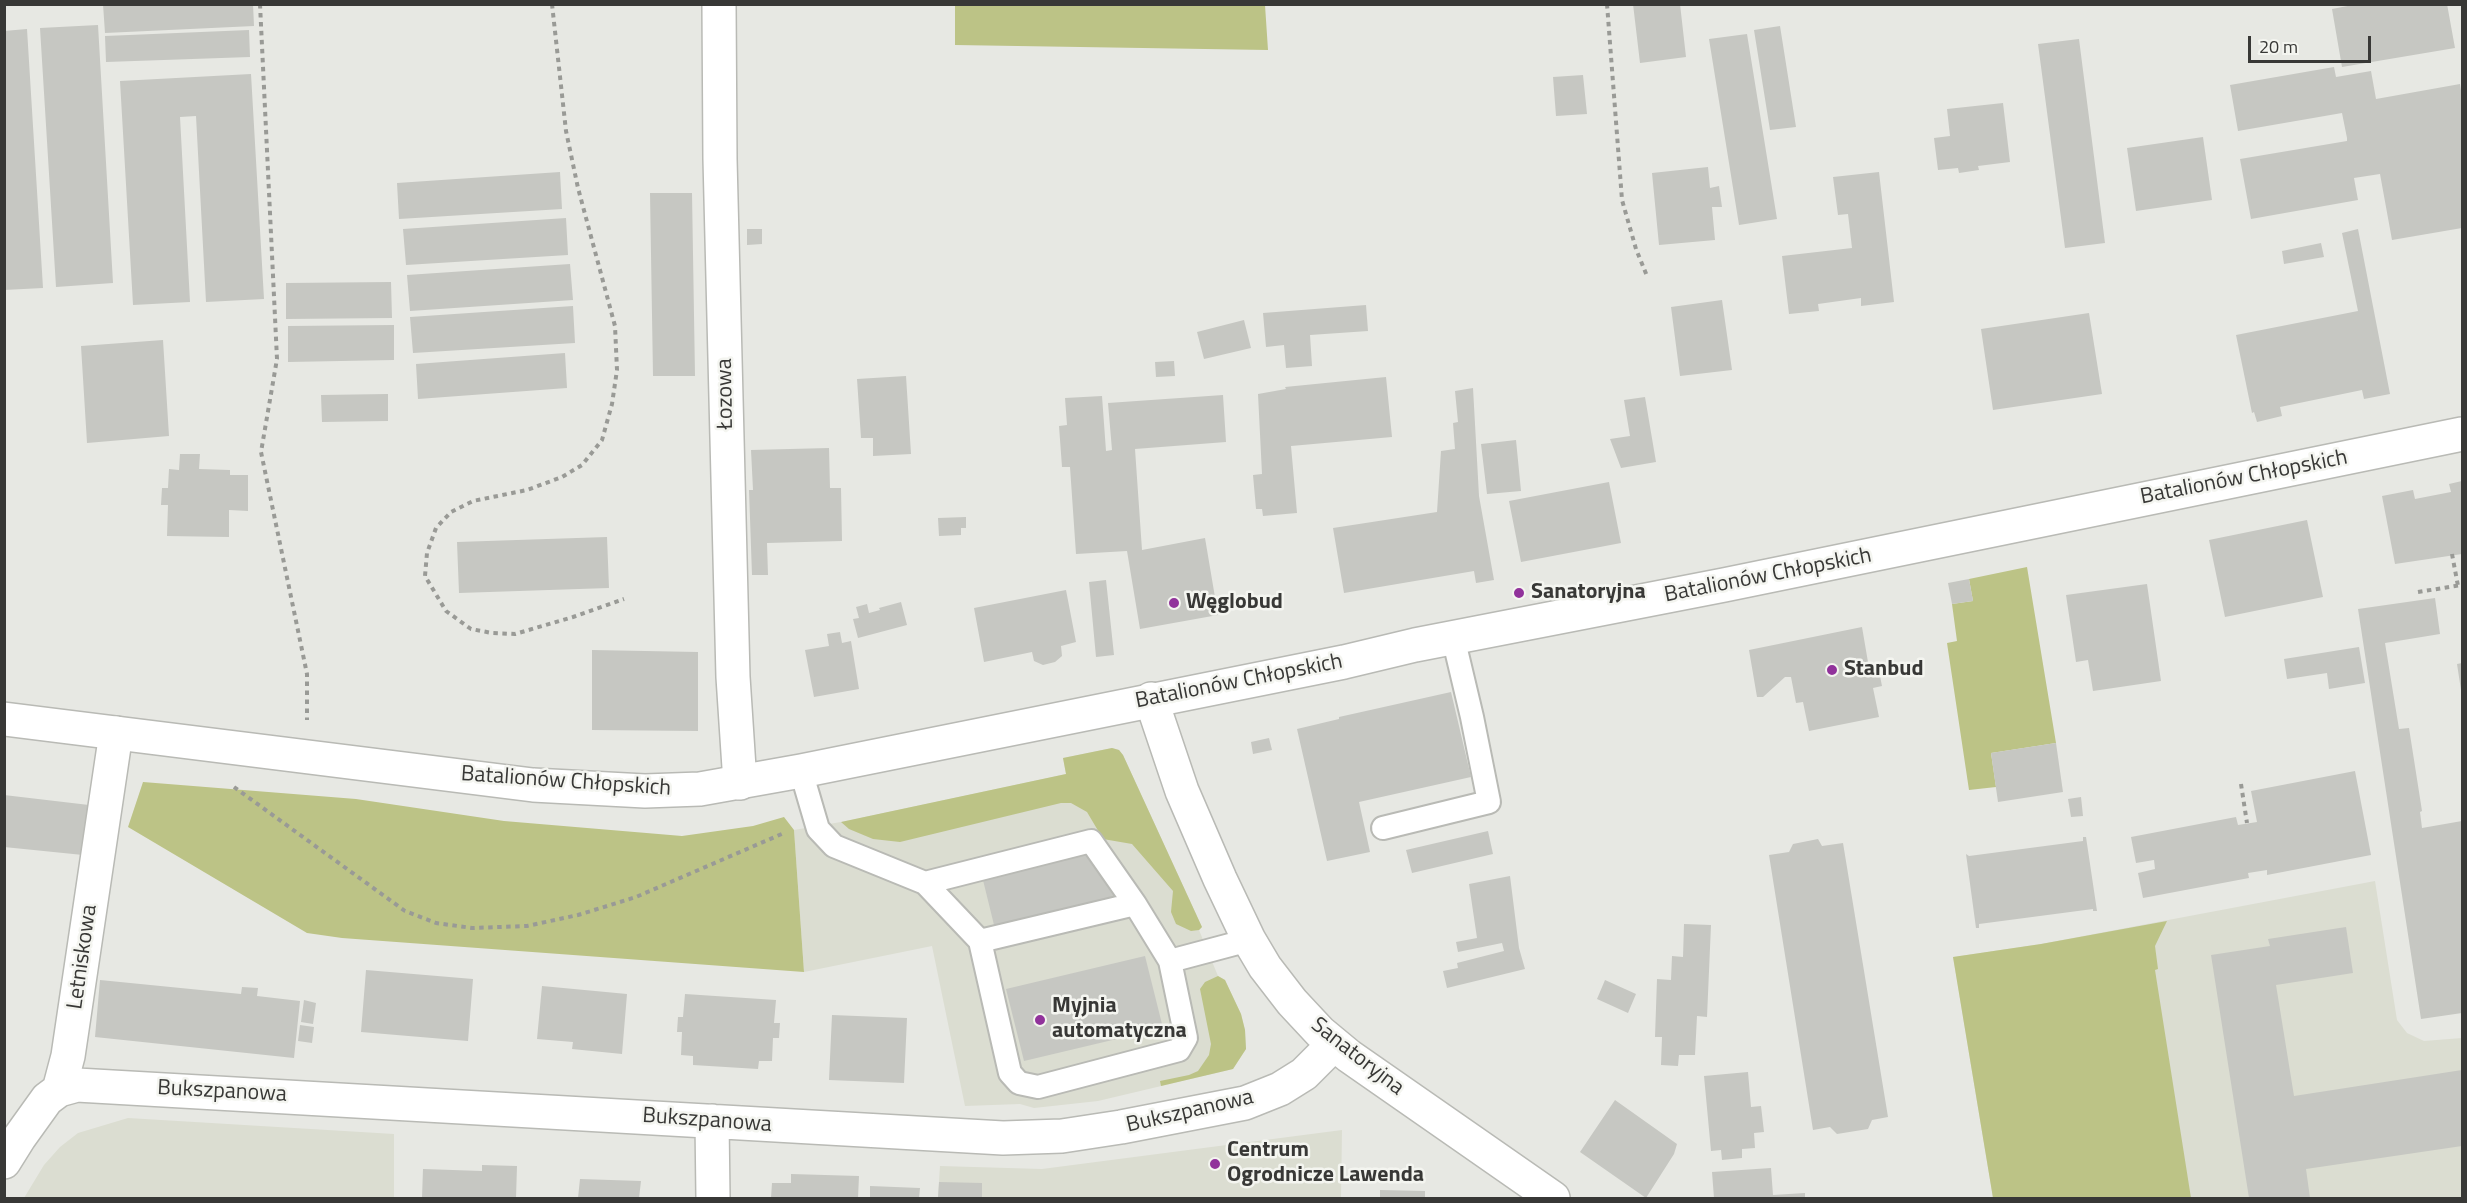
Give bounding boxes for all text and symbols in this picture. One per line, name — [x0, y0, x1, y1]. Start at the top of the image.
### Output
scale bar — [2251, 24, 2374, 62]
text: 20 m — [2259, 33, 2298, 60]
street label: Łozowa — [712, 358, 740, 430]
street label: Batalionów Chłopskich — [2138, 445, 2350, 511]
street label: Batalionów Chłopskich — [1662, 543, 1874, 609]
place label: Sanatoryjna — [1531, 580, 1646, 606]
marker: Sanatoryjna — [1512, 586, 1526, 600]
place label: Węglobud — [1186, 590, 1283, 616]
marker: Węglobud — [1167, 596, 1181, 610]
street label: Batalionów Chłopskich — [1133, 649, 1345, 715]
place label: Stanbud — [1844, 657, 1923, 683]
marker: Stanbud — [1825, 663, 1839, 677]
street label: Batalionów Chłopskich — [460, 761, 672, 803]
street label: Letniskowa — [63, 903, 103, 1011]
place label: Myjnia automatyczna — [1052, 994, 1187, 1046]
street label: Sanatoryjna — [1305, 1012, 1409, 1102]
marker: Myjnia automatyczna — [1033, 1013, 1047, 1027]
street label: Bukszpanowa — [157, 1075, 287, 1109]
street label: Bukszpanowa — [1124, 1085, 1256, 1139]
street label: Bukszpanowa — [641, 1103, 773, 1139]
place label: Centrum Ogrodnicze Lawenda — [1227, 1138, 1424, 1190]
marker: Centrum Ogrodnicze Lawenda — [1208, 1157, 1222, 1171]

